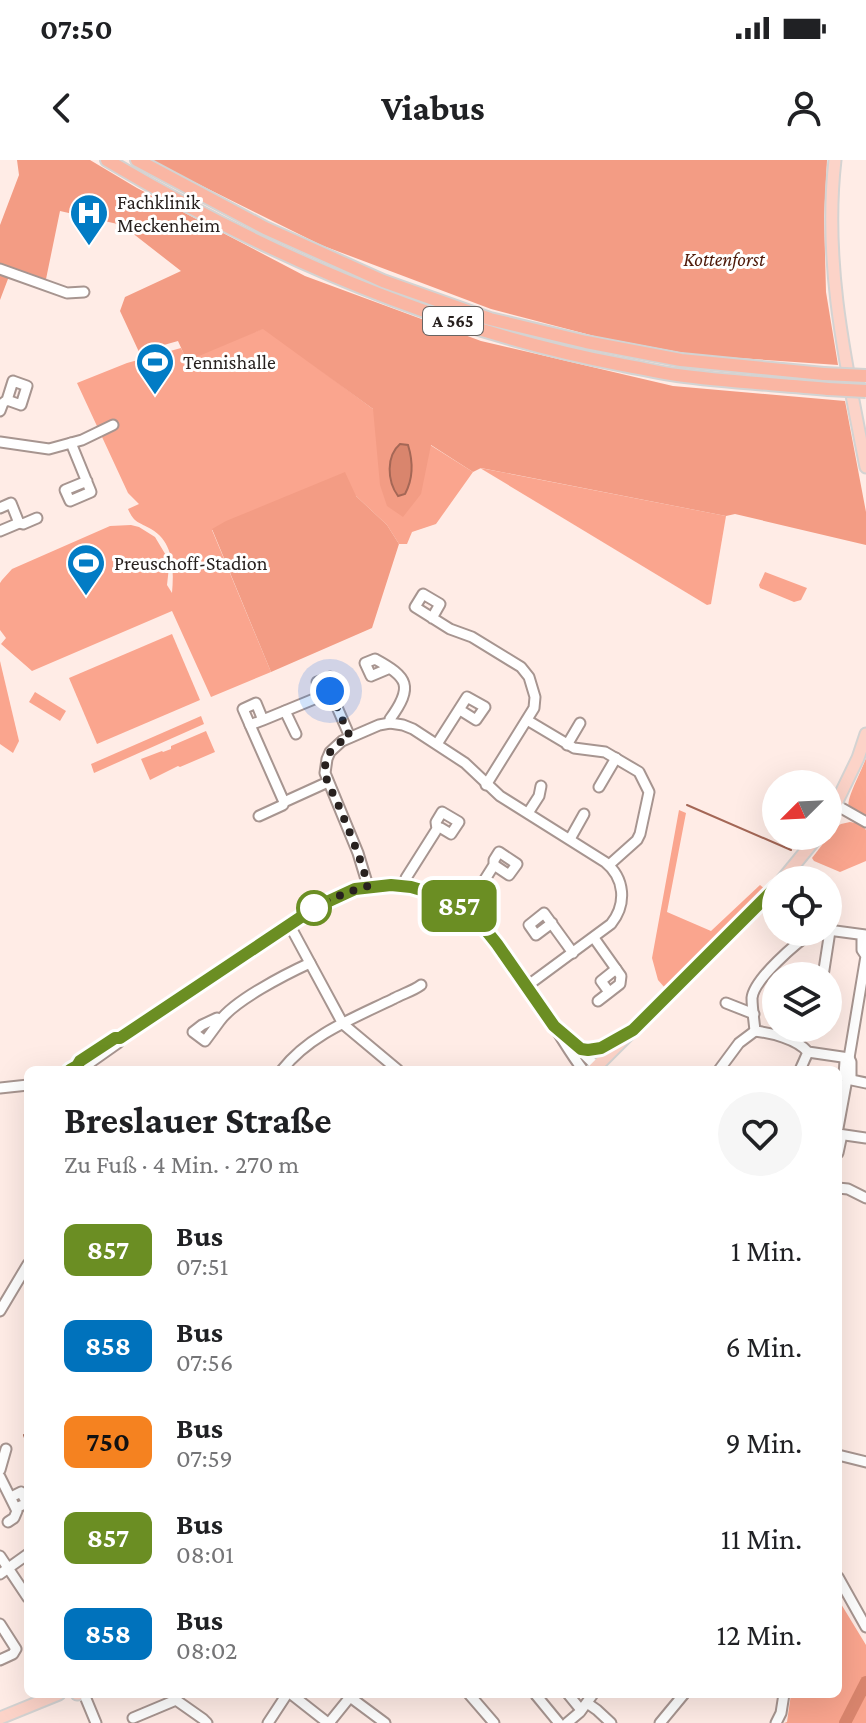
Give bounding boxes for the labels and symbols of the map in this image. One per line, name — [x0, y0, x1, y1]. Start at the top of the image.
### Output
place label: Fachklinik Meckenheim — [117, 191, 220, 236]
hospital icon: Fachklinik Meckenheim — [68, 192, 110, 247]
park label: Kottenforst — [683, 248, 766, 271]
road number: A 565 — [423, 307, 483, 335]
sports icon: Tennishalle — [134, 341, 176, 396]
place label: Tennishalle — [183, 351, 276, 373]
sports icon: Preuschoff-Stadion — [65, 542, 107, 597]
place label: Preuschoff-Stadion — [114, 552, 268, 574]
your location — [310, 671, 350, 711]
north arrow — [762, 770, 842, 850]
line badge: 857 — [413, 880, 505, 932]
unlabelled marker — [297, 891, 331, 925]

